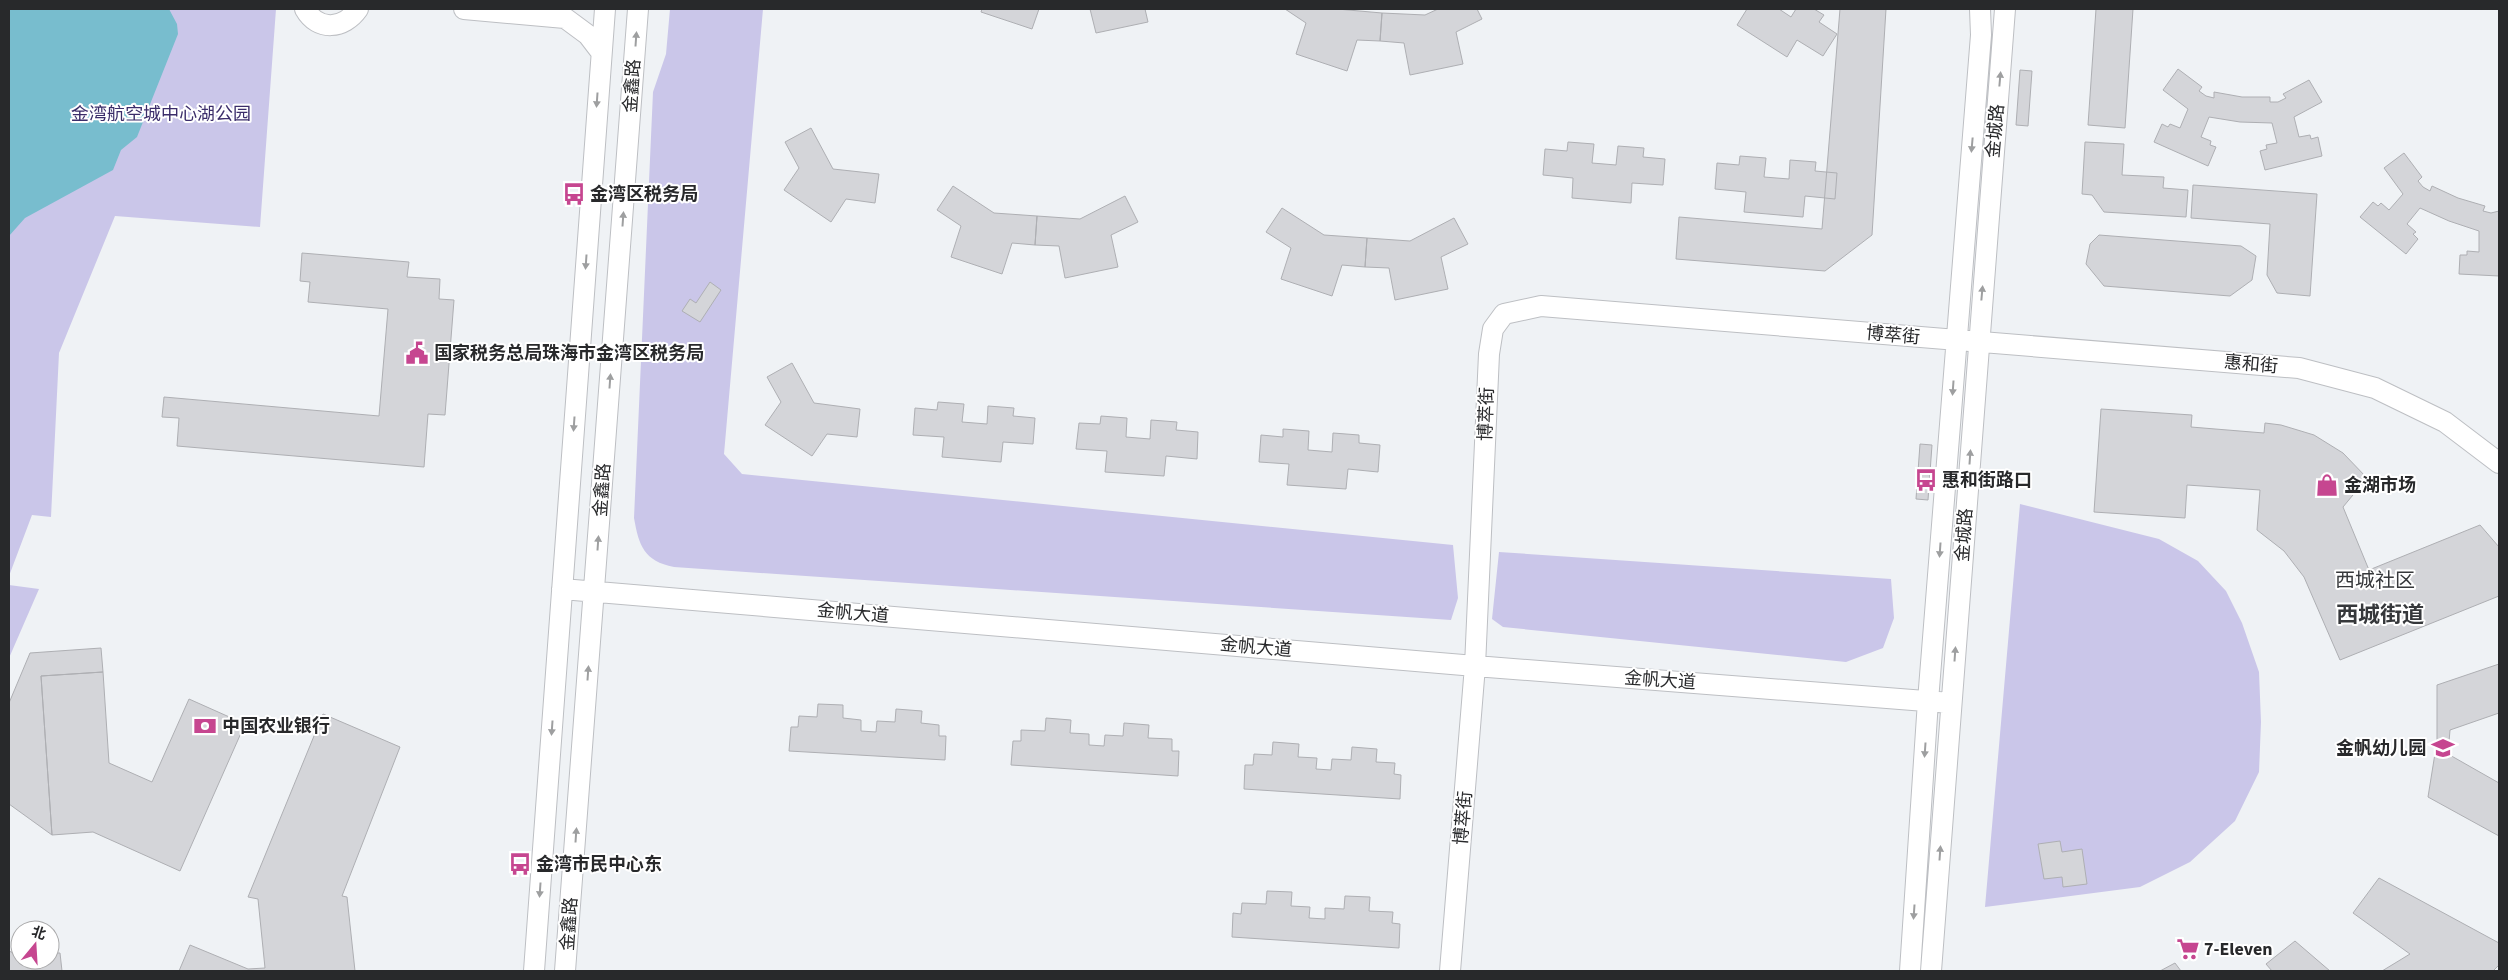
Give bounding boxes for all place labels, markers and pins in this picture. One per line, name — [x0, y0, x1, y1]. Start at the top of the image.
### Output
bus stop icon: 金湾区税务局 — [561, 181, 587, 207]
place label: 金湾区税务局 — [590, 182, 698, 207]
public building icon: 国家税务总局珠海市金湾区税务局 — [404, 340, 430, 366]
place label: 国家税务总局珠海市金湾区税务局 — [434, 341, 704, 366]
bus stop icon: 惠和街路口 — [1913, 467, 1939, 493]
place label: 惠和街路口 — [1942, 468, 2032, 493]
shop icon: 金湖市场 — [2314, 472, 2340, 498]
place label: 金湖市场 — [2344, 473, 2416, 498]
bank icon: 中国农业银行 — [192, 713, 218, 739]
place label: 中国农业银行 — [222, 714, 330, 739]
school or university icon: 金帆幼儿园 — [2430, 735, 2456, 761]
place label: 金帆幼儿园 — [2336, 736, 2426, 761]
bus stop icon: 金湾市民中心东 — [507, 851, 533, 877]
place label: 金湾市民中心东 — [536, 852, 662, 877]
supermarket icon: 7-Eleven — [2175, 936, 2201, 962]
place label: 7-Eleven — [2204, 937, 2273, 962]

